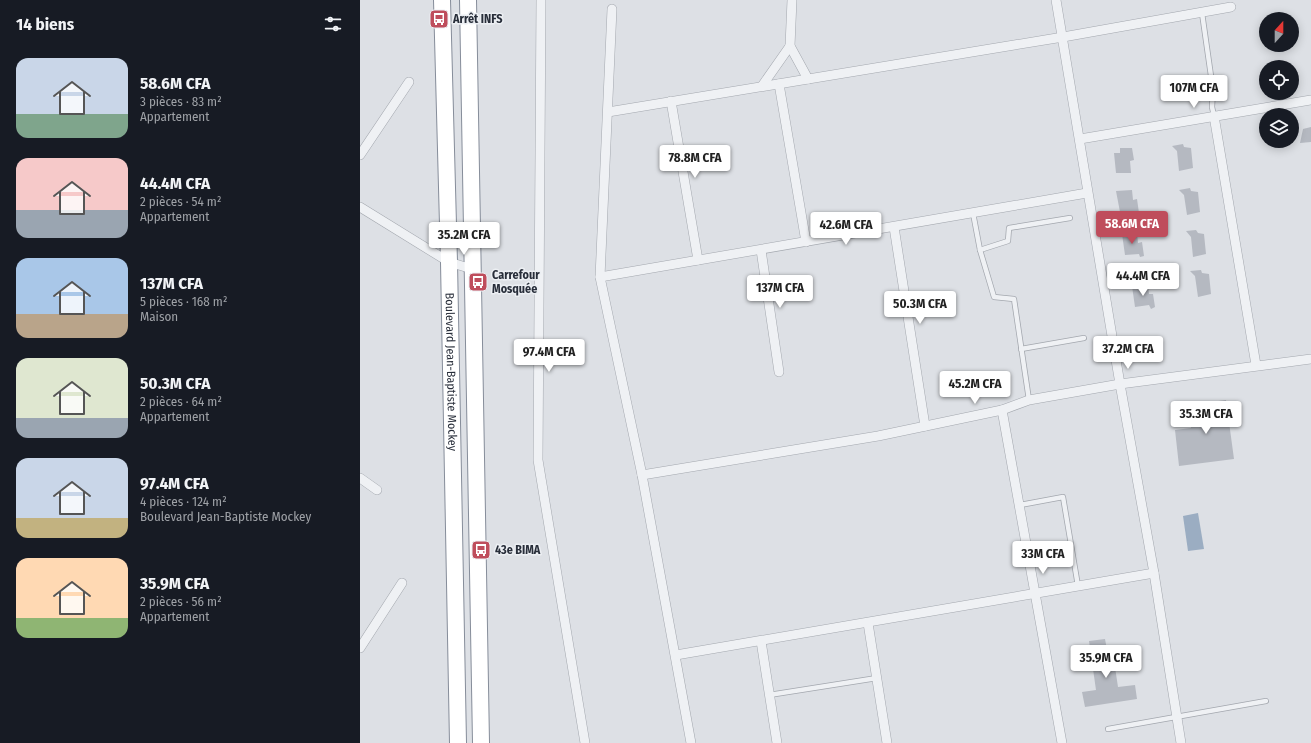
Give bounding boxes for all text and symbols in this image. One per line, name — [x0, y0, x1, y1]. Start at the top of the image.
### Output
bus stop icon: Arrêt INFS — [428, 8, 450, 30]
place label: Arrêt INFS — [452, 12, 502, 26]
north arrow — [1259, 12, 1299, 52]
map controls — [1259, 12, 1299, 148]
icon: filters — [322, 13, 344, 35]
text: 14 biens — [16, 14, 74, 35]
button: locate — [1259, 60, 1299, 100]
text: 58.6M CFA — [140, 73, 211, 94]
icon: home — [48, 74, 96, 122]
pin: 107M CFA — [1153, 75, 1235, 109]
text: 107M CFA — [1170, 80, 1218, 95]
text: 3 pièces · 83 m² — [140, 94, 222, 109]
button: layers — [1259, 108, 1299, 148]
text: Appartement — [140, 109, 209, 124]
pin: 78.8M CFA — [649, 145, 741, 179]
text: 78.8M CFA — [668, 150, 722, 165]
text: 44.4M CFA — [140, 173, 210, 194]
icon: home — [48, 174, 96, 222]
text: 2 pièces · 54 m² — [140, 194, 222, 209]
text: Appartement — [140, 209, 209, 224]
pin: 58.6M CFA — [1086, 211, 1178, 245]
pin: 42.6M CFA — [800, 212, 892, 246]
text: 58.6M CFA — [1105, 216, 1159, 231]
text: 42.6M CFA — [819, 217, 873, 232]
pin: 35.2M CFA — [418, 222, 510, 256]
text: 35.2M CFA — [438, 227, 490, 242]
pin: 44.4M CFA — [1097, 263, 1189, 297]
place label: Carrefour Mosquée — [492, 268, 540, 296]
text: 44.4M CFA — [1116, 268, 1170, 283]
bus stop icon: Carrefour Mosquée — [467, 271, 489, 293]
text: 137M CFA — [140, 273, 203, 294]
icon: home — [48, 274, 96, 322]
pin: 137M CFA — [739, 275, 821, 309]
text: 137M CFA — [756, 280, 804, 295]
pin: 50.3M CFA — [874, 291, 966, 325]
street label: Boulevard Jean-Baptiste Mockey — [443, 293, 460, 452]
text: 5 pièces · 168 m² — [140, 294, 228, 309]
text: 50.3M CFA — [893, 296, 947, 311]
text: Maison — [140, 309, 178, 324]
pin: 37.2M CFA — [1082, 336, 1174, 370]
pin: 97.4M CFA — [503, 339, 595, 373]
text: 37.2M CFA — [1102, 341, 1154, 356]
text: 97.4M CFA — [523, 344, 575, 359]
pin: 45.2M CFA — [929, 371, 1021, 405]
text: 50.3M CFA — [140, 373, 210, 394]
icon: home — [48, 374, 96, 422]
text: 45.2M CFA — [949, 376, 1001, 391]
text: 2 pièces · 64 m² — [140, 394, 222, 409]
pin: 35.3M CFA — [1160, 401, 1252, 435]
text: 35.3M CFA — [1180, 406, 1232, 421]
text: Appartement — [140, 409, 209, 424]
text: 97.4M CFA — [140, 473, 209, 494]
icon: home — [48, 474, 96, 522]
text: 4 pièces · 124 m² — [140, 494, 227, 509]
text: Boulevard Jean-Baptiste Mockey — [140, 509, 311, 524]
bus stop icon: 43e BIMA — [470, 539, 492, 561]
pin: 33M CFA — [1006, 541, 1080, 575]
place label: 43e BIMA — [495, 543, 541, 557]
text: 33M CFA — [1021, 546, 1065, 561]
text: 35.9M CFA — [140, 573, 209, 594]
icon: home — [48, 574, 96, 622]
text: 2 pièces · 56 m² — [140, 594, 222, 609]
text: Appartement — [140, 609, 209, 624]
pin: 35.9M CFA — [1060, 645, 1152, 679]
text: 35.9M CFA — [1080, 650, 1132, 665]

